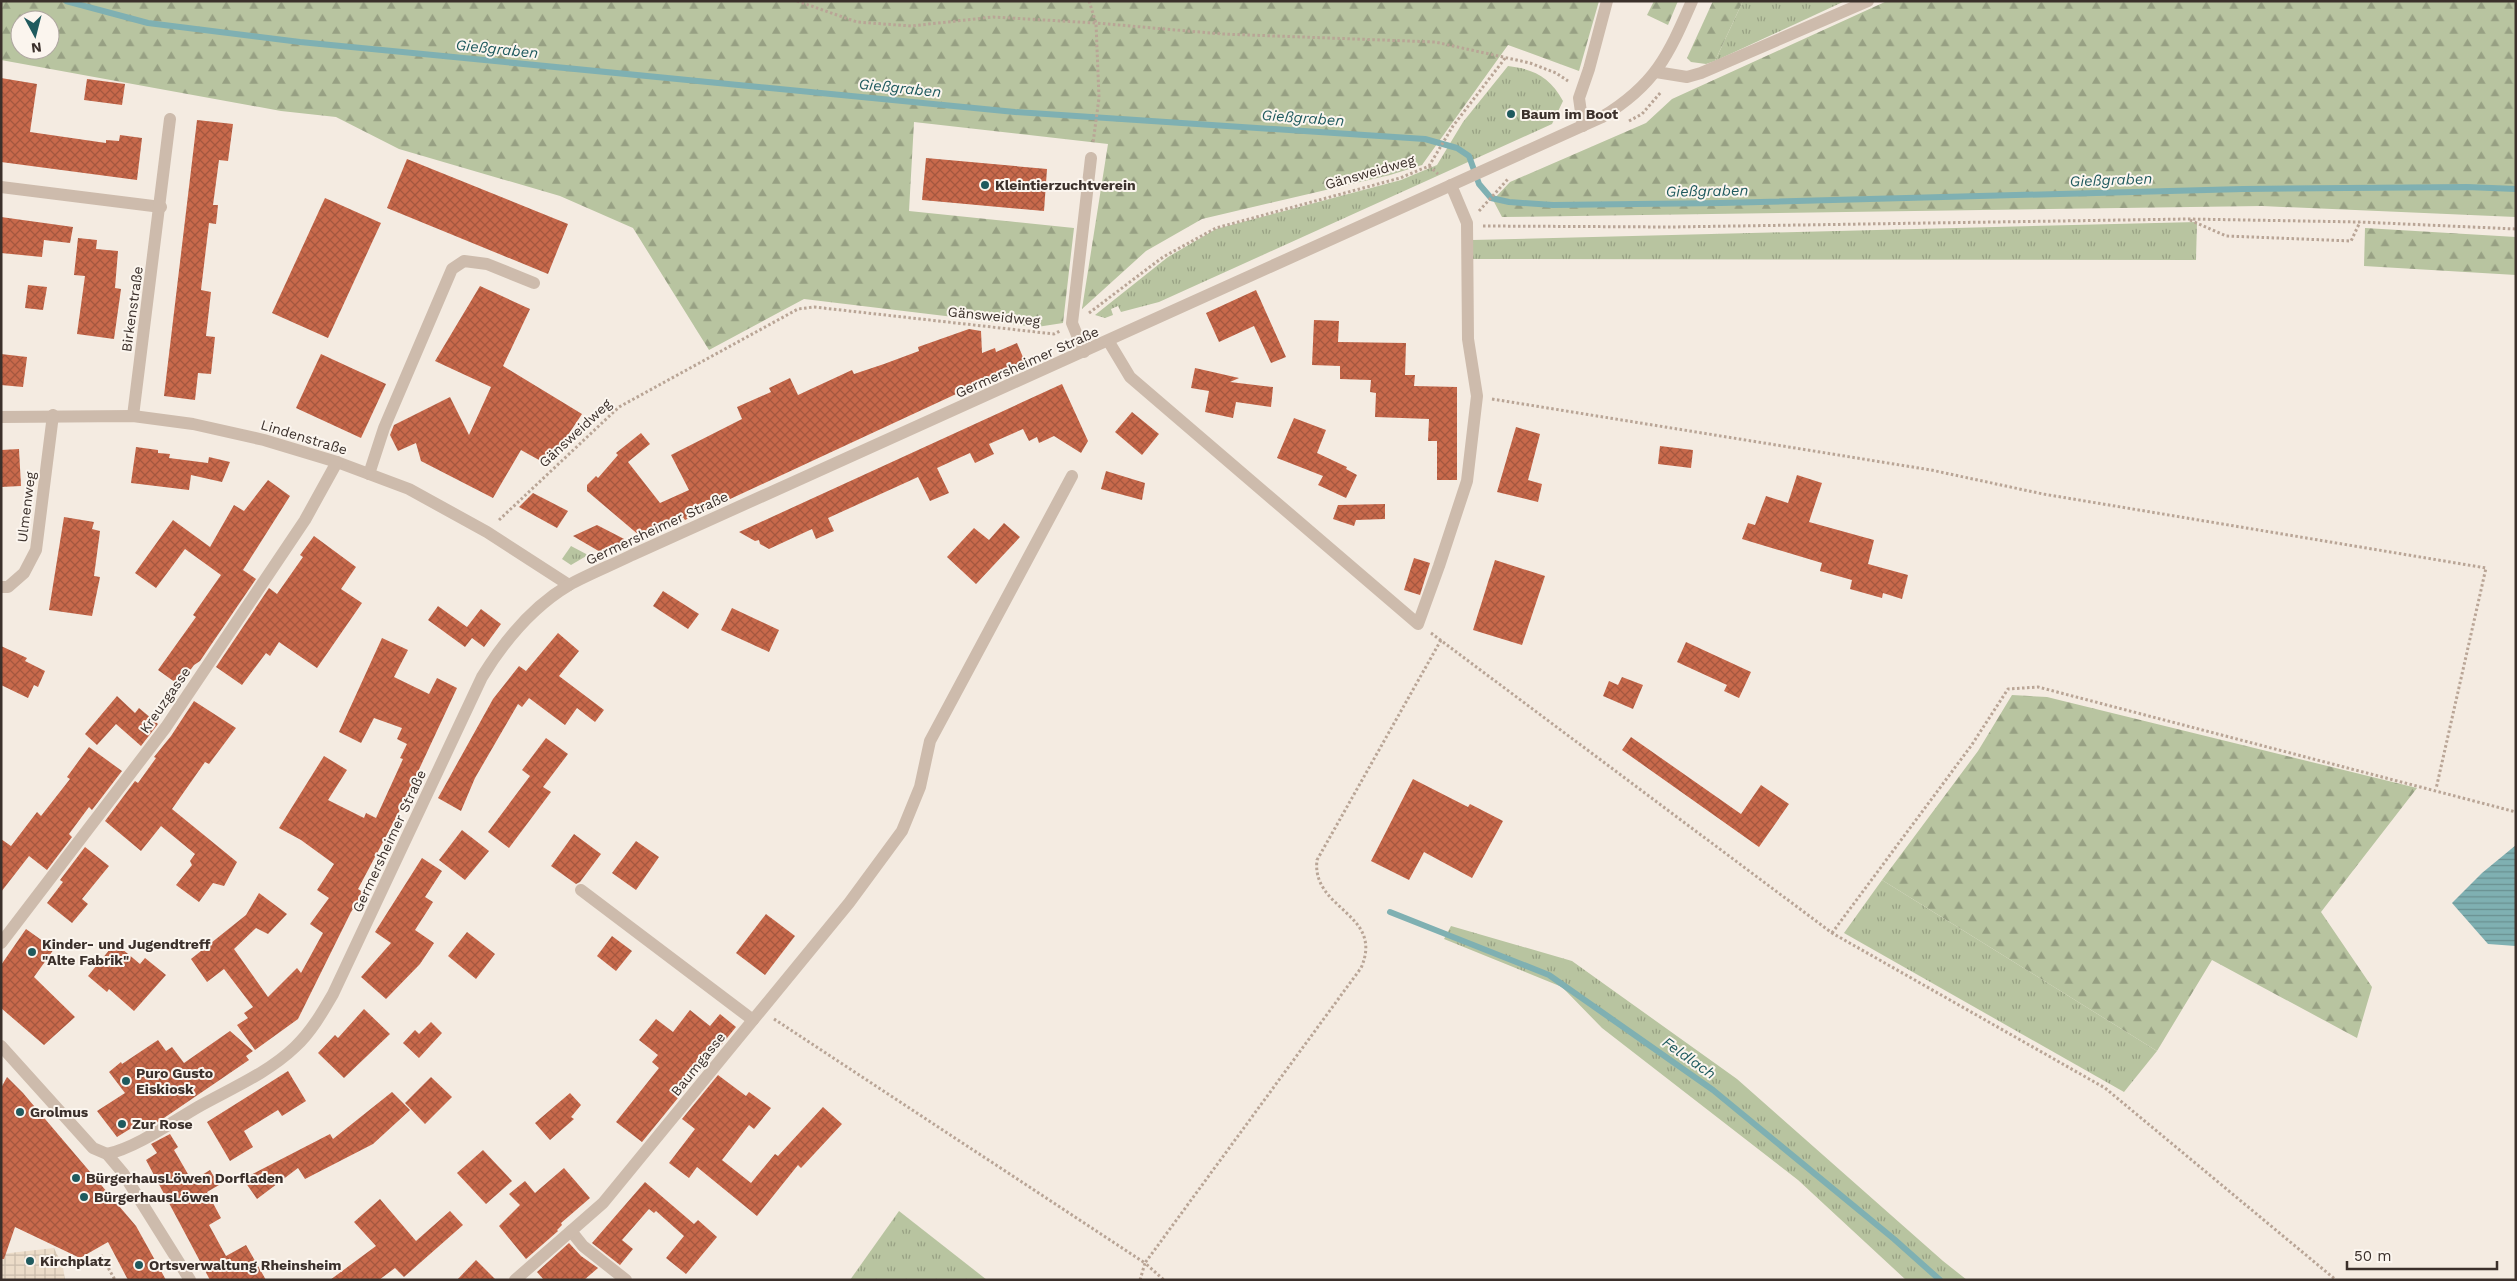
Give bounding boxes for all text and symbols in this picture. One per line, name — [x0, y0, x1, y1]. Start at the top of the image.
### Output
north arrow — [10, 10, 60, 60]
water label: Gießgraben — [455, 36, 539, 62]
text: N — [30, 39, 43, 56]
water label: Gießgraben — [858, 75, 942, 101]
water label: Gießgraben — [1261, 106, 1345, 130]
place label: Baum im Boot — [1521, 106, 1618, 122]
marker: Baum im Boot — [1505, 108, 1517, 120]
street label: Gänsweidweg — [1323, 151, 1417, 192]
water label: Gießgraben — [2069, 170, 2153, 190]
place label: Kleintierzuchtverein — [995, 177, 1136, 193]
marker: Kleintierzuchtverein — [979, 179, 991, 191]
water label: Gießgraben — [1665, 181, 1749, 201]
street label: Birkenstraße — [118, 265, 146, 353]
street label: Gänsweidweg — [947, 303, 1042, 329]
street label: Germersheimer Straße — [953, 323, 1101, 401]
street label: Gänsweidweg — [536, 395, 615, 470]
street label: Lindenstraße — [259, 416, 349, 458]
street label: Ulmenweg — [14, 470, 38, 543]
street label: Germersheimer Straße — [583, 488, 731, 568]
street label: Kreuzgasse — [136, 664, 194, 736]
street label: Germersheimer Straße — [349, 767, 429, 915]
place label: Kinder- und Jugendtreff "Alte Fabrik" — [42, 936, 211, 968]
marker: Kinder- und Jugendtreff "Alte Fabrik" — [26, 946, 38, 958]
street label: Baumgasse — [667, 1029, 729, 1099]
water label: Feldlach — [1659, 1033, 1719, 1083]
place label: Puro Gusto Eiskiosk — [136, 1065, 213, 1097]
marker: Puro Gusto Eiskiosk — [120, 1075, 132, 1087]
place label: Grolmus — [30, 1104, 89, 1120]
marker: Grolmus — [14, 1106, 26, 1118]
place label: Zur Rose — [132, 1116, 193, 1132]
marker: Zur Rose — [116, 1118, 128, 1130]
place label: BürgerhausLöwen Dorfladen — [86, 1170, 283, 1186]
marker: BürgerhausLöwen Dorfladen — [70, 1172, 82, 1184]
place label: BürgerhausLöwen — [94, 1189, 219, 1205]
marker: BürgerhausLöwen — [78, 1191, 90, 1203]
scale bar — [2347, 1238, 2497, 1270]
text: 50 m — [2354, 1247, 2391, 1265]
place label: Kirchplatz — [40, 1253, 111, 1269]
marker: Kirchplatz — [24, 1255, 36, 1267]
place label: Ortsverwaltung Rheinsheim — [149, 1257, 341, 1273]
marker: Ortsverwaltung Rheinsheim — [133, 1259, 145, 1271]

